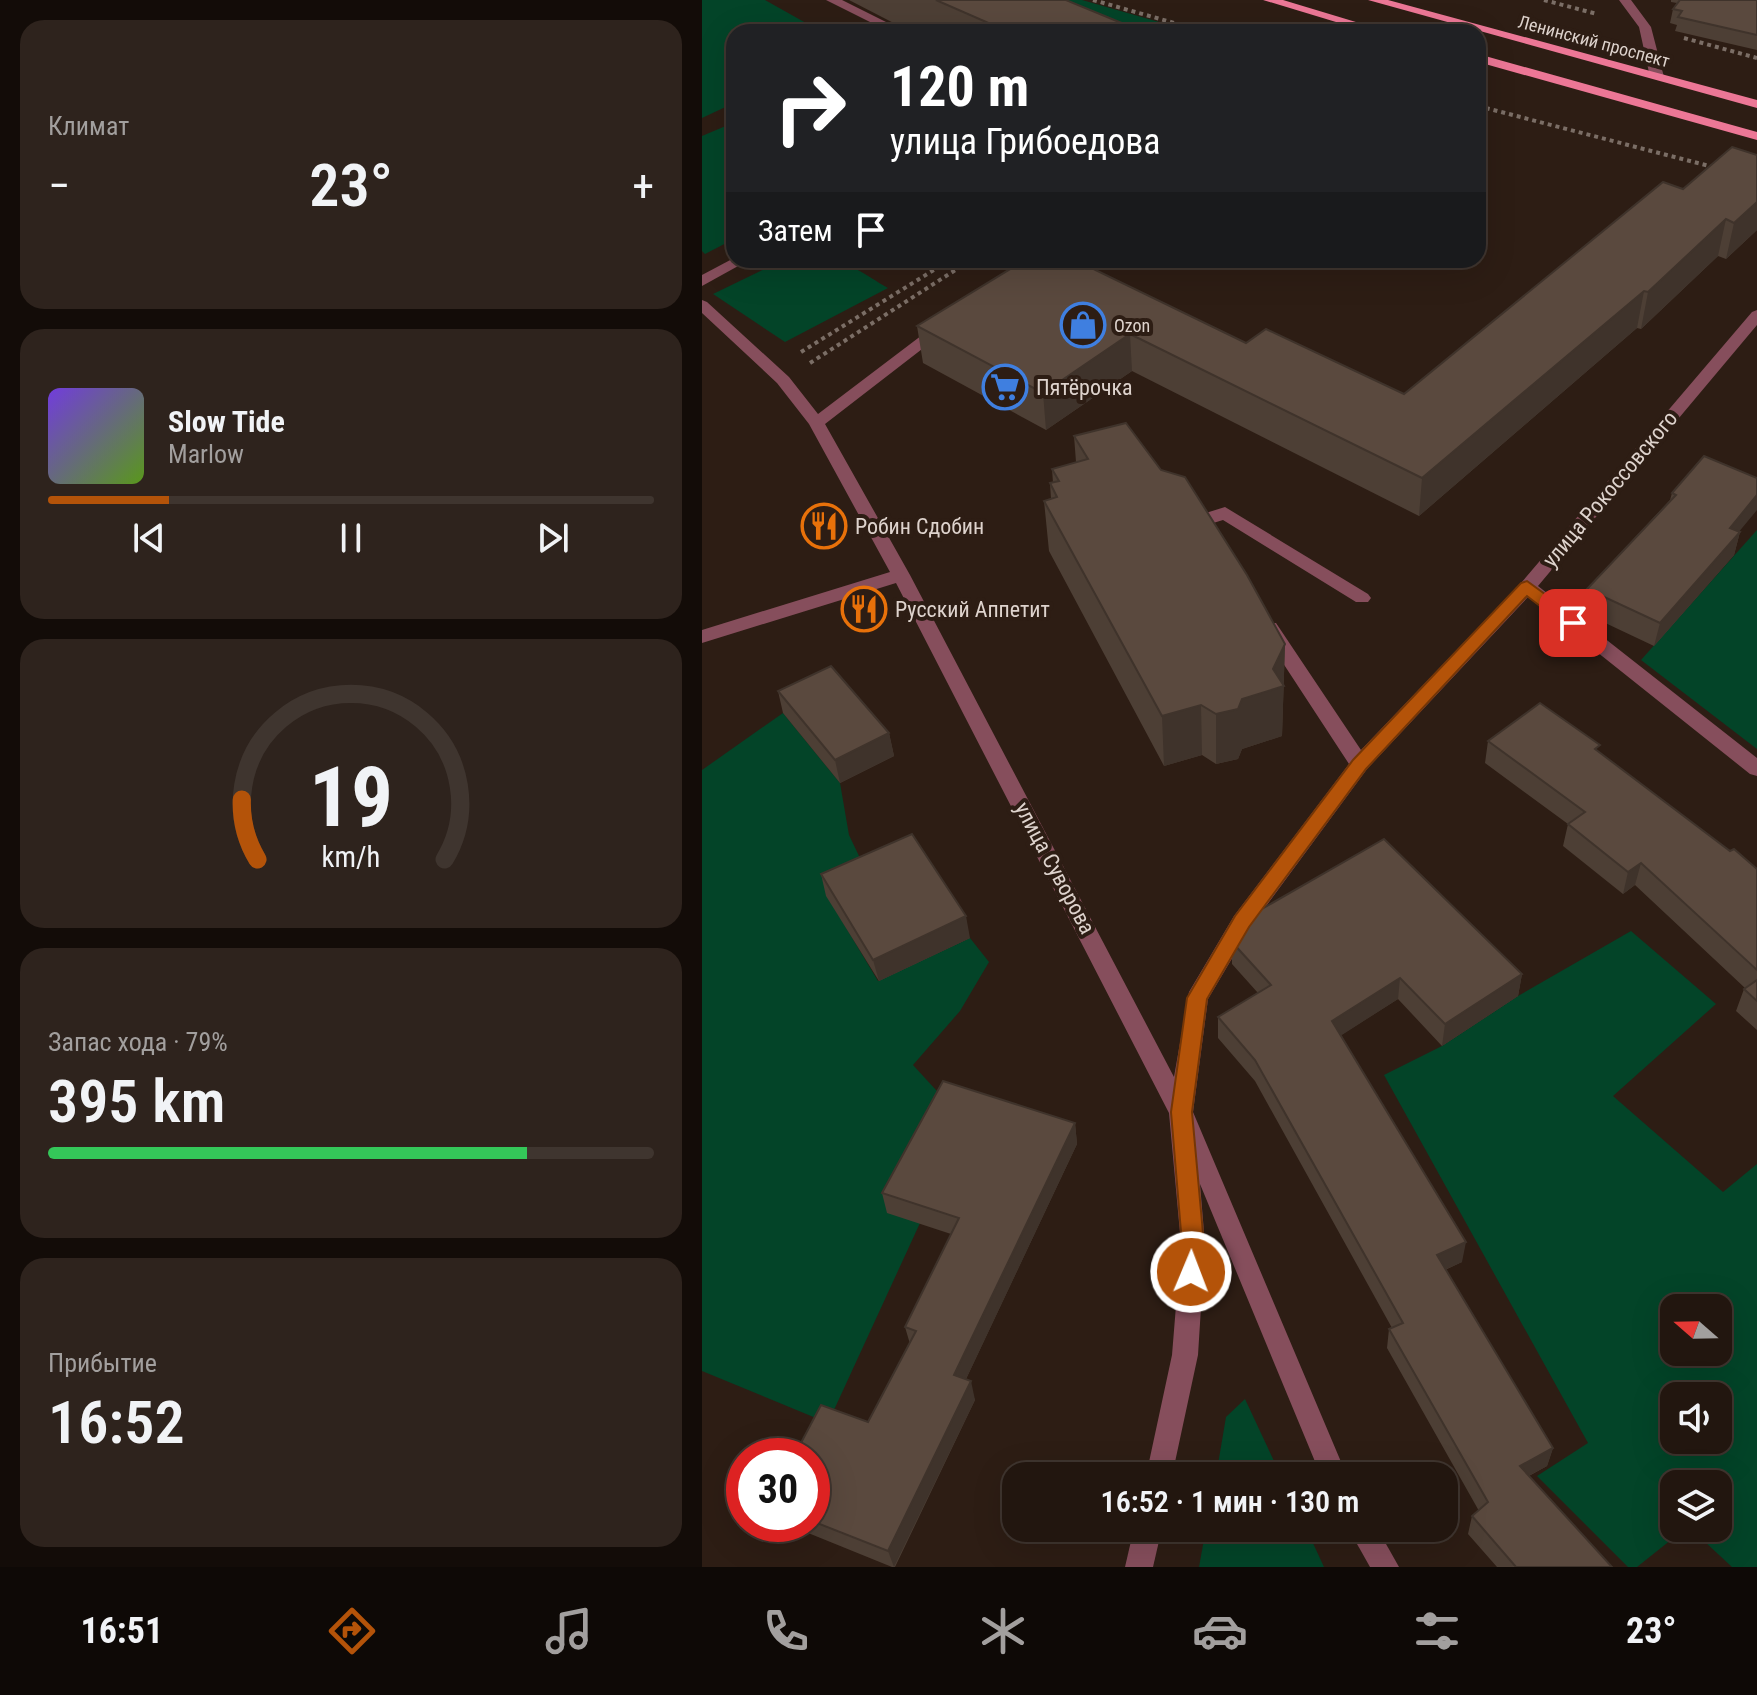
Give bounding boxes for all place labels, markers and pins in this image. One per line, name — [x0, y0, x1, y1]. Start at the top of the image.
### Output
shop icon: Ozon — [1059, 301, 1107, 349]
place label: Ozon — [1114, 315, 1150, 336]
supermarket icon: Пятёрочка — [981, 363, 1029, 411]
place label: Пятёрочка — [1036, 375, 1133, 400]
restaurant icon: Робин Сдобин — [800, 502, 848, 550]
place label: Робин Сдобин — [855, 514, 984, 539]
restaurant icon: Русский Аппетит — [840, 585, 888, 633]
pin — [1539, 589, 1607, 657]
place label: Русский Аппетит — [895, 597, 1050, 622]

